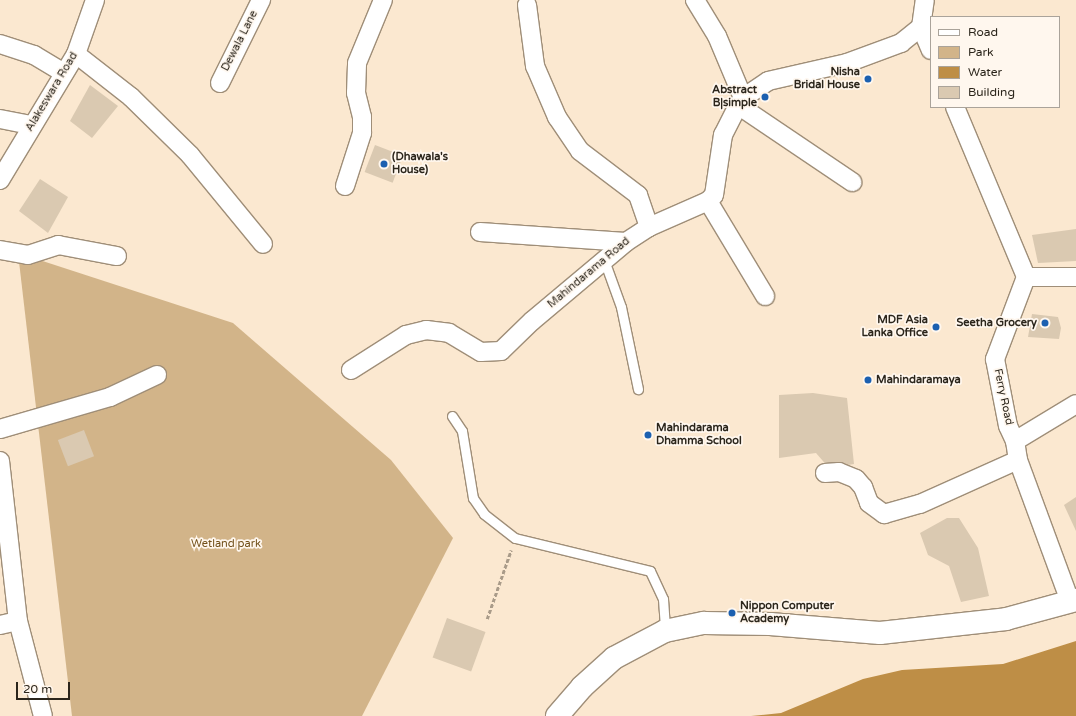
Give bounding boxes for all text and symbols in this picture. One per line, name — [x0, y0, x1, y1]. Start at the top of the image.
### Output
street label: Dewala Lane — [219, 8, 261, 74]
legend — [930, 16, 1060, 108]
text: Road — [968, 25, 998, 39]
text: Park — [968, 45, 994, 59]
street label: Alakeswara Road — [23, 50, 81, 134]
text: Water — [968, 65, 1002, 79]
place label: Nisha Bridal House — [794, 66, 860, 92]
marker: Nisha Bridal House — [863, 74, 873, 84]
place label: Abstract B|simple — [712, 84, 757, 110]
text: Building — [968, 85, 1015, 99]
marker: Abstract B|simple — [760, 92, 770, 102]
place label: (Dhawala's House) — [392, 151, 448, 177]
marker: (Dhawala's House) — [379, 159, 389, 169]
street label: Mahindarama Road — [545, 235, 633, 311]
place label: MDF Asia Lanka Office — [862, 314, 928, 340]
place label: Seetha Grocery — [957, 316, 1037, 330]
marker: Seetha Grocery — [1040, 318, 1050, 328]
marker: MDF Asia Lanka Office — [931, 322, 941, 332]
street label: Ferry Road — [991, 368, 1015, 426]
place label: Mahindaramaya — [876, 373, 961, 387]
marker: Mahindaramaya — [863, 375, 873, 385]
place label: Mahindarama Dhamma School — [656, 422, 742, 448]
marker: Mahindarama Dhamma School — [643, 430, 653, 440]
park label: Wetland park — [191, 537, 261, 551]
place label: Nippon Computer Academy — [740, 600, 834, 626]
marker: Nippon Computer Academy — [727, 608, 737, 618]
scale bar — [18, 674, 72, 700]
text: 20 m — [23, 682, 52, 696]

